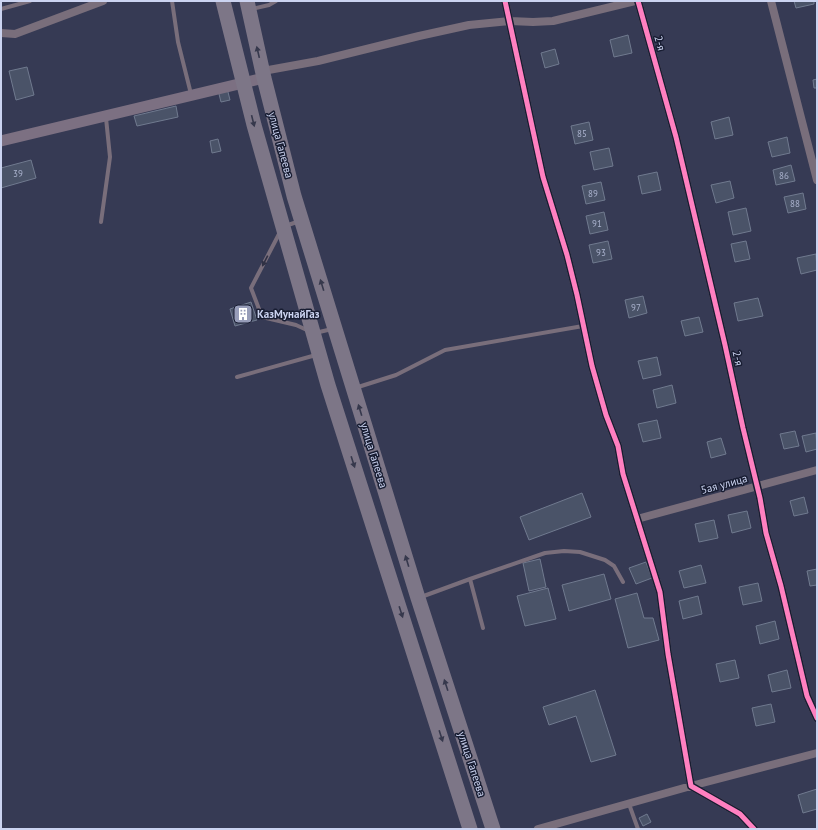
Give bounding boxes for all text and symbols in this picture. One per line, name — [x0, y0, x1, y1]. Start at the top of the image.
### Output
street label: 2-я — [651, 34, 669, 52]
one-way arrow — [255, 46, 261, 58]
street label: улица Гапеева — [265, 110, 297, 180]
one-way arrow — [250, 115, 256, 127]
house number: 85 — [577, 128, 587, 139]
house number: 39 — [13, 168, 23, 179]
house number: 86 — [779, 170, 789, 181]
house number: 89 — [588, 188, 598, 199]
house number: 88 — [790, 198, 800, 209]
house number: 91 — [592, 218, 602, 229]
house number: 93 — [596, 247, 606, 258]
one-way arrow — [262, 255, 268, 267]
one-way arrow — [318, 279, 324, 291]
house number: 97 — [631, 302, 641, 313]
building icon: КазМунайГаз — [232, 303, 254, 325]
place label: КазМунайГаз — [257, 307, 320, 321]
street label: 2-я — [730, 349, 746, 367]
one-way arrow — [357, 403, 363, 415]
street label: улица Гапеева — [357, 420, 391, 490]
one-way arrow — [350, 456, 356, 468]
street label: 5ая улица — [699, 471, 749, 497]
one-way arrow — [404, 554, 410, 566]
one-way arrow — [398, 607, 404, 619]
one-way arrow — [443, 679, 449, 691]
street label: улица Гапеева — [455, 730, 489, 798]
one-way arrow — [438, 731, 444, 743]

